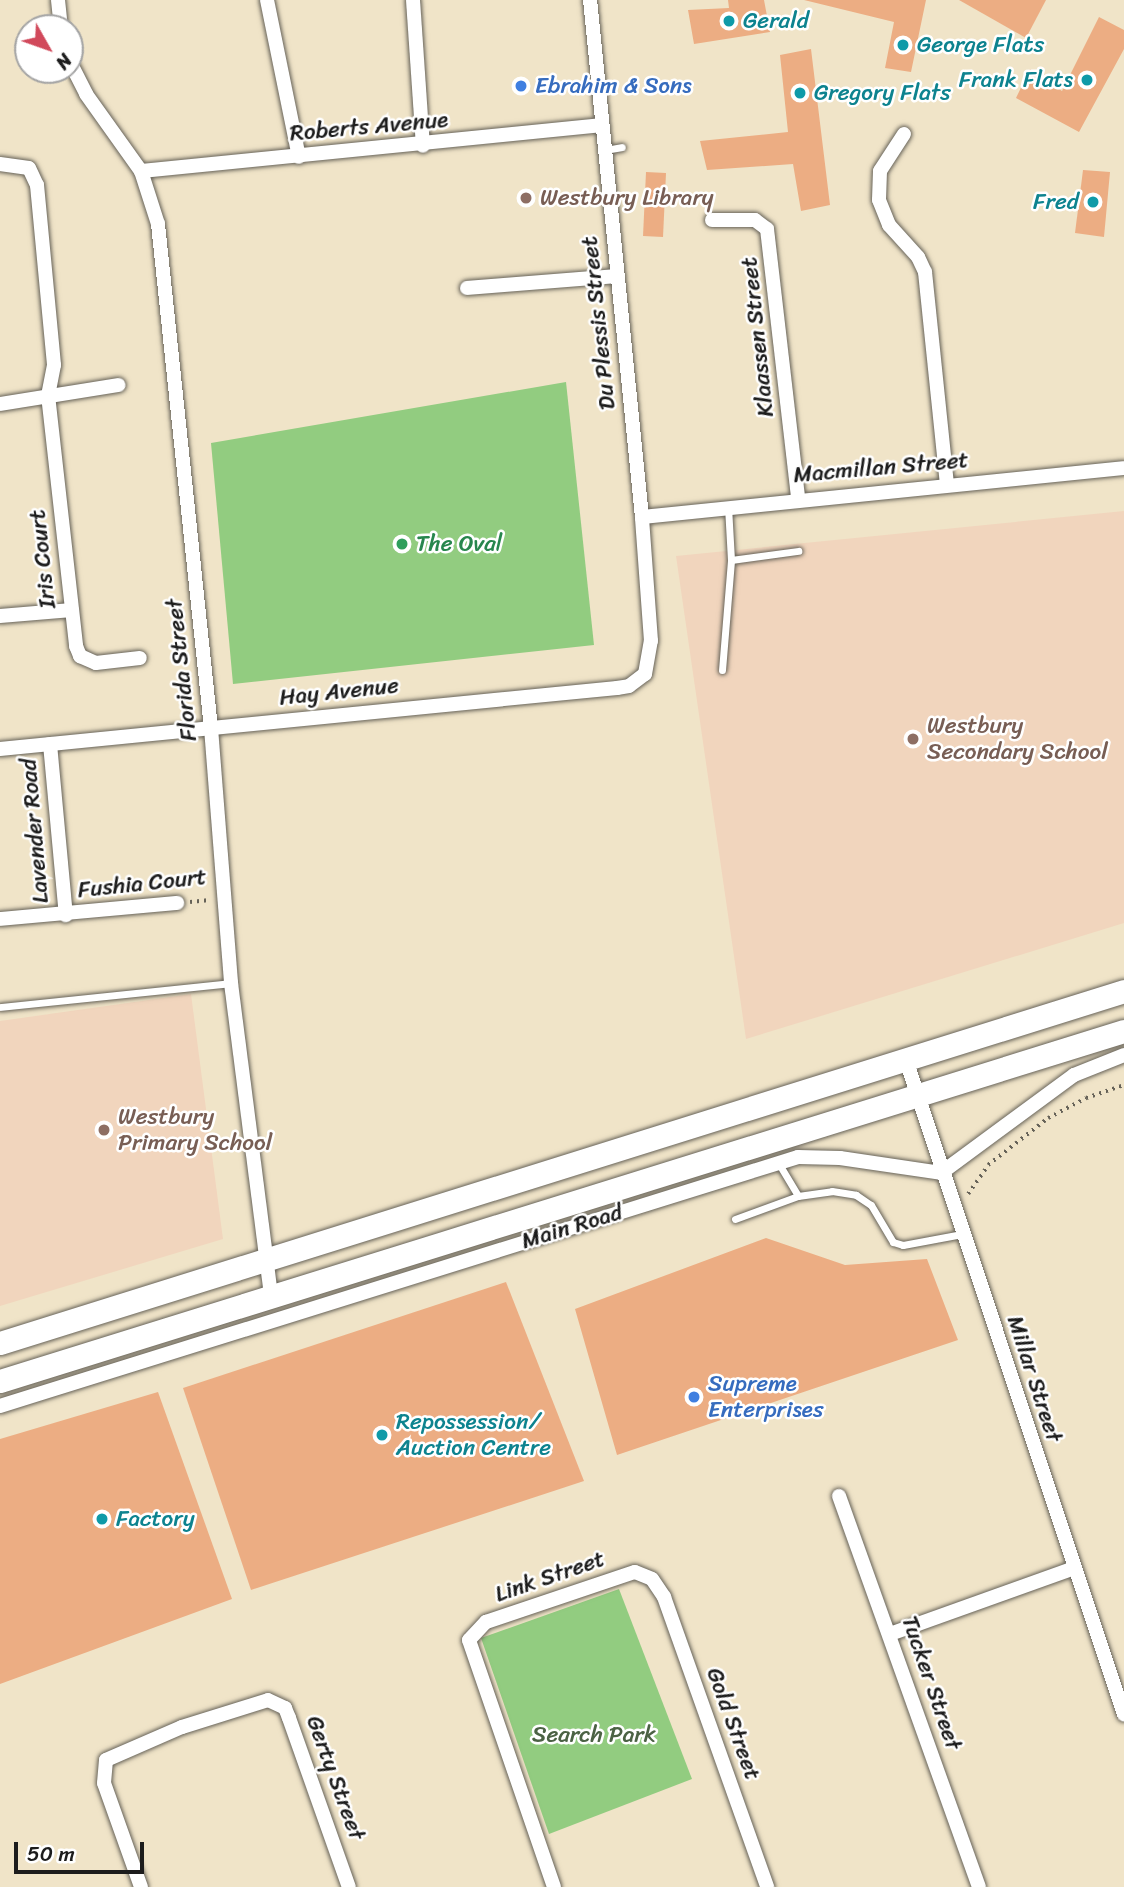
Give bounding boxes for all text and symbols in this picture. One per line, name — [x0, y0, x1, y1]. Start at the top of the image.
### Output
place label: Gerald — [743, 7, 809, 35]
marker: Gerald — [721, 13, 737, 29]
north arrow — [14, 14, 84, 84]
place label: George Flats — [917, 31, 1043, 59]
marker: George Flats — [895, 37, 911, 53]
text: N — [47, 46, 81, 77]
place label: Frank Flats — [959, 66, 1073, 94]
place label: Ebrahim & Sons — [535, 72, 693, 100]
marker: Frank Flats — [1079, 72, 1095, 88]
marker: Ebrahim & Sons — [513, 78, 529, 94]
place label: Gregory Flats — [814, 79, 950, 107]
marker: Gregory Flats — [792, 85, 808, 101]
street label: Roberts Avenue — [289, 106, 449, 148]
place label: Westbury Library — [540, 184, 714, 212]
place label: Fred — [1033, 188, 1079, 216]
marker: Westbury Library — [518, 190, 534, 206]
marker: Fred — [1085, 194, 1101, 210]
street label: Du Plessis Street — [576, 235, 622, 411]
street label: Klaassen Street — [736, 256, 780, 418]
street label: Macmillan Street — [792, 447, 970, 489]
street label: Iris Court — [24, 508, 62, 610]
place label: The Oval — [416, 530, 502, 558]
marker: The Oval — [394, 536, 410, 552]
street label: Florida Street — [161, 597, 203, 743]
street label: Hay Avenue — [278, 672, 400, 712]
place label: Westbury Secondary School — [927, 712, 1108, 766]
marker: Westbury Secondary School — [905, 731, 921, 747]
street label: Lavender Road — [15, 758, 55, 904]
street label: Fushia Court — [76, 864, 208, 904]
place label: Westbury Primary School — [118, 1103, 272, 1157]
marker: Westbury Primary School — [96, 1122, 112, 1138]
street label: Main Road — [518, 1199, 626, 1255]
street label: Millar Street — [1000, 1312, 1068, 1446]
place label: Supreme Enterprises — [708, 1370, 823, 1424]
marker: Supreme Enterprises — [686, 1389, 702, 1405]
place label: Repossession/ Auction Centre — [396, 1408, 551, 1462]
marker: Repossession/ Auction Centre — [374, 1427, 390, 1443]
place label: Factory — [116, 1505, 195, 1533]
marker: Factory — [94, 1511, 110, 1527]
street label: Link Street — [491, 1545, 609, 1609]
street label: Tucker Street — [895, 1612, 967, 1754]
street label: Gold Street — [700, 1664, 766, 1784]
street label: Gerty Street — [300, 1712, 370, 1844]
park label: Search Park — [532, 1721, 656, 1749]
scale bar — [18, 1828, 147, 1872]
text: 50 m — [27, 1835, 75, 1873]

